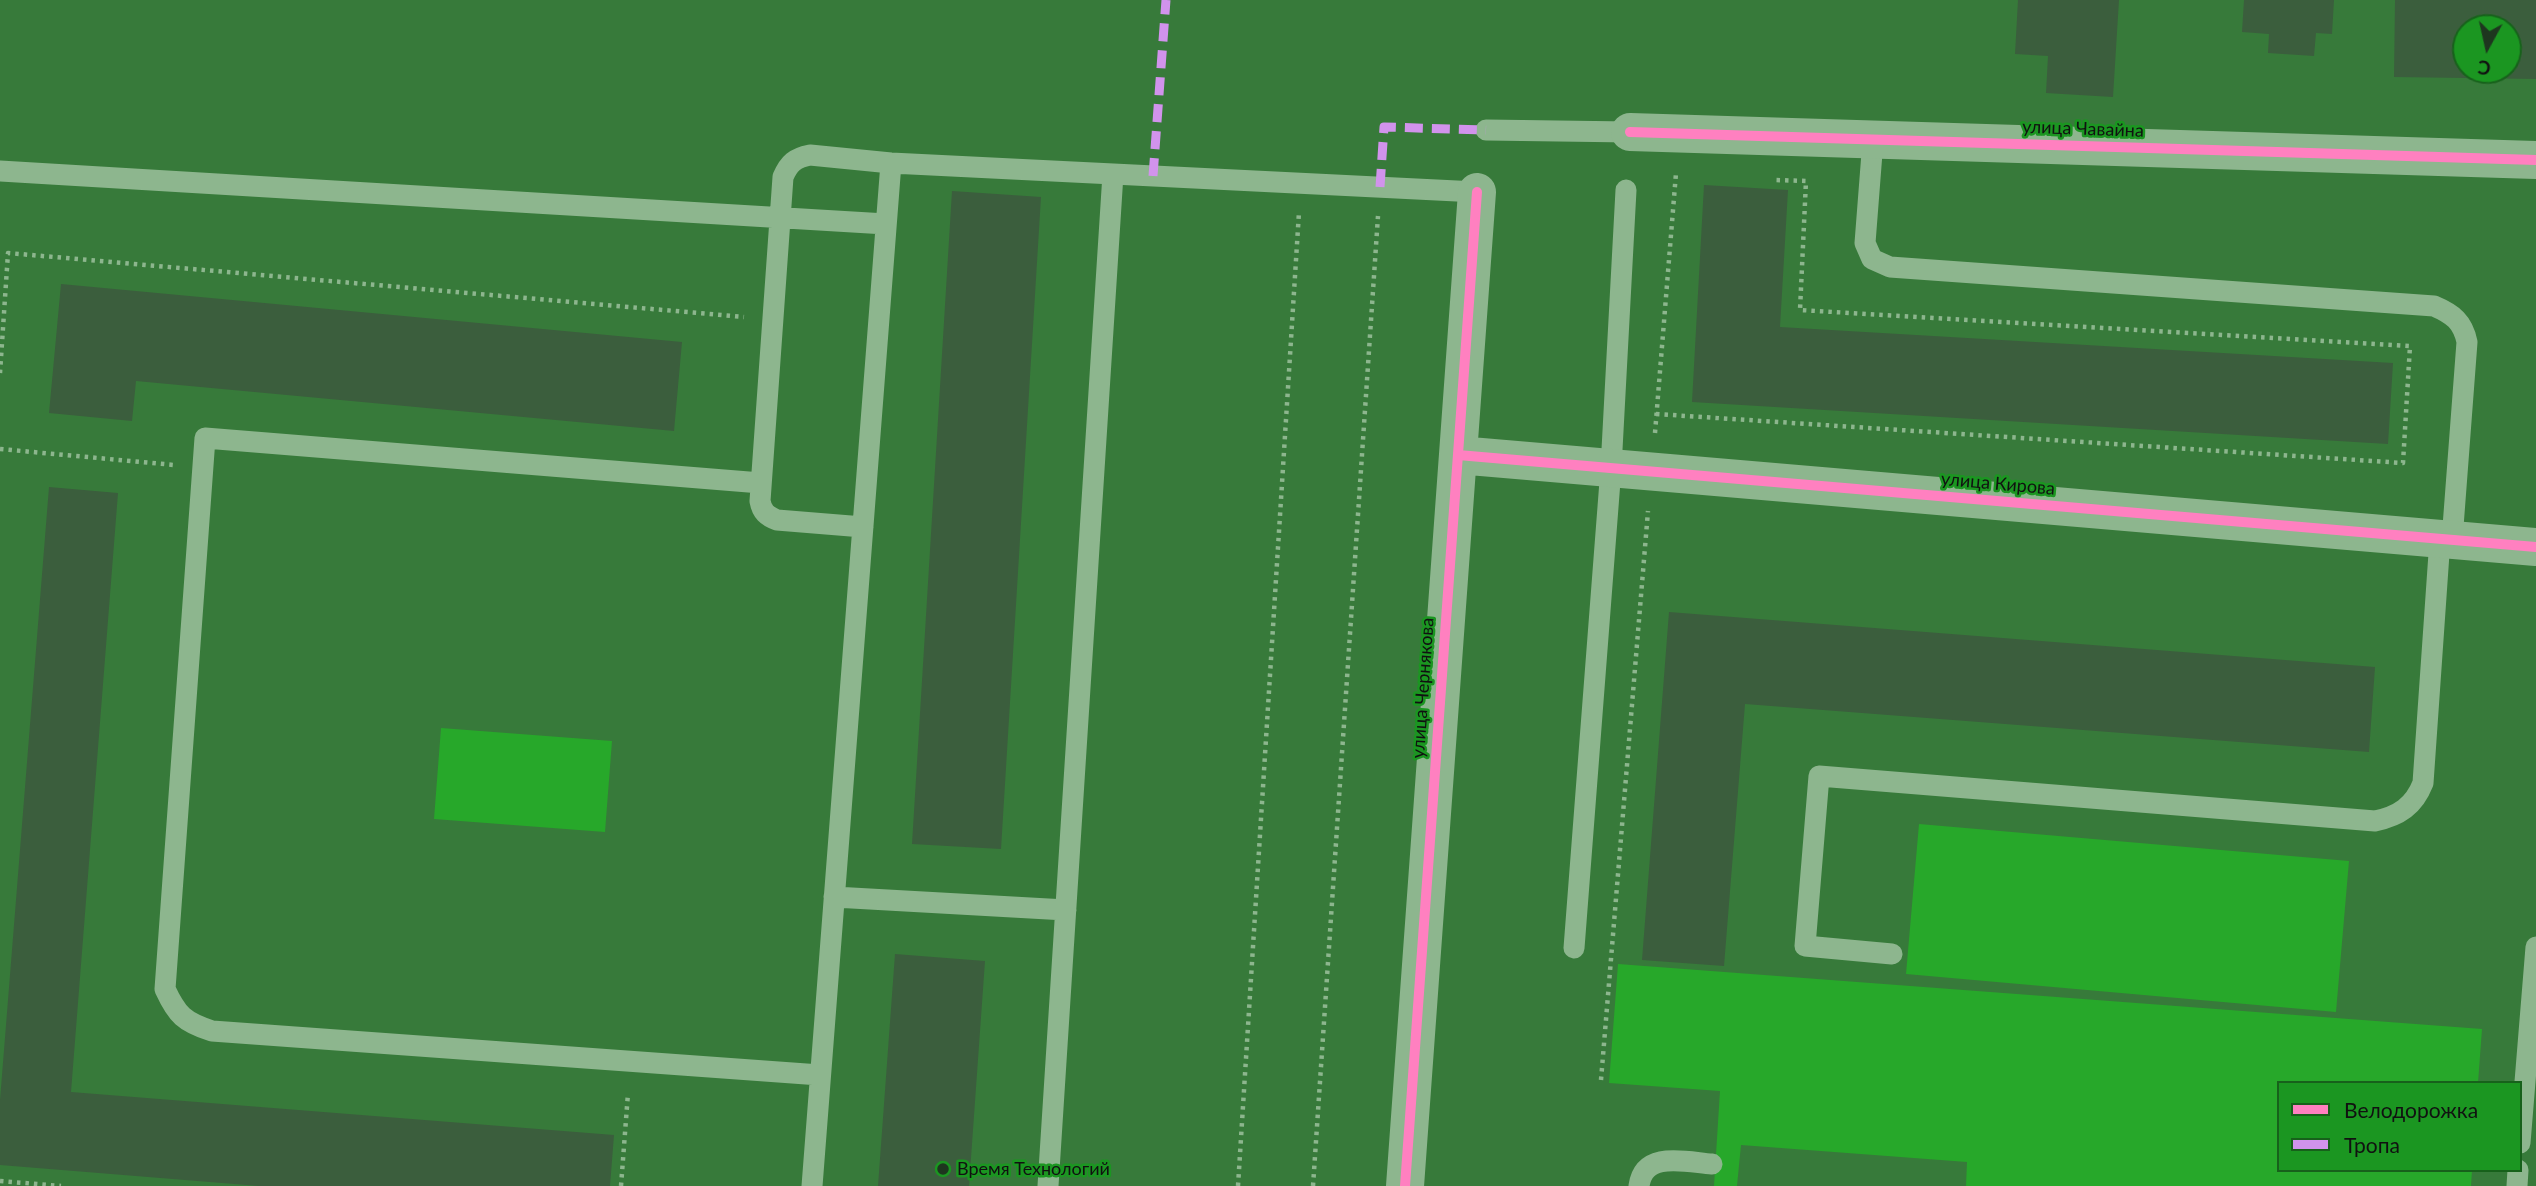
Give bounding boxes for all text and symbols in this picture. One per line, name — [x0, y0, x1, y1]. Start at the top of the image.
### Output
north arrow — [2452, 14, 2522, 84]
text: С — [2476, 56, 2492, 81]
street label: улица Чавайна — [2022, 116, 2144, 142]
street label: улица Кирова — [1940, 468, 2056, 500]
street label: улица Чернякова — [1407, 617, 1439, 759]
legend — [2277, 1081, 2522, 1172]
text: Велодорожка — [2344, 1097, 2478, 1122]
text: Тропа — [2344, 1132, 2400, 1157]
place label: Время Технологий — [957, 1158, 1110, 1180]
marker: Время Технологий — [935, 1161, 951, 1177]

